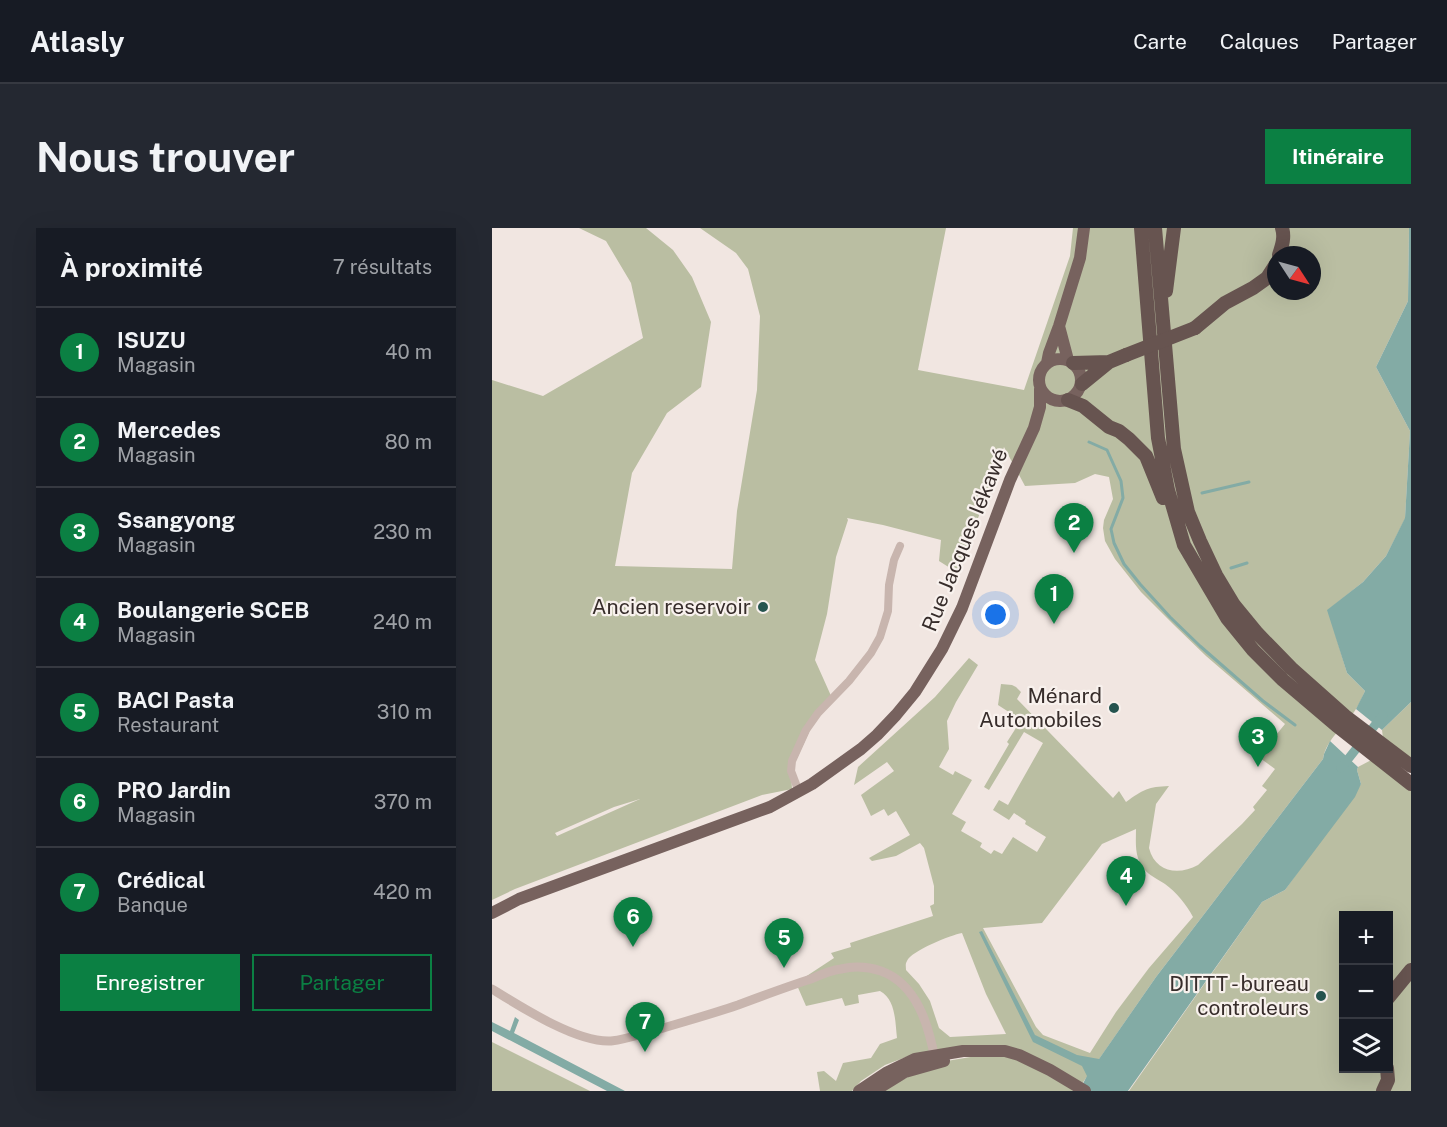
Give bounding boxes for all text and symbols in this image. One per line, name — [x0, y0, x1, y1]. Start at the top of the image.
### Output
text: Atlasly — [30, 25, 124, 58]
text: Carte — [1133, 29, 1187, 54]
text: Calques — [1220, 29, 1299, 54]
text: Partager — [1332, 29, 1417, 54]
button: Itinéraire — [1265, 129, 1411, 184]
text: Nous trouver — [36, 132, 295, 181]
north arrow — [1267, 246, 1321, 300]
text: À proximité — [60, 252, 203, 283]
text: 7 résultats — [333, 255, 432, 279]
text: ISUZU — [117, 327, 186, 353]
text: 1 — [75, 340, 84, 364]
text: 40 m — [385, 340, 432, 364]
text: Magasin — [117, 353, 196, 377]
text: Mercedes — [117, 417, 221, 443]
text: 2 — [73, 430, 86, 454]
text: 80 m — [385, 430, 432, 454]
text: Magasin — [117, 443, 196, 467]
street label: Rue Jacques Iékawé — [916, 445, 1013, 635]
pin: 2 — [1054, 504, 1094, 553]
text: Ssangyong — [117, 507, 235, 533]
text: 3 — [73, 520, 86, 544]
text: 230 m — [373, 520, 432, 544]
text: Magasin — [117, 533, 196, 557]
pin: 1 — [1034, 574, 1074, 624]
place label: Ancien reservoir — [592, 594, 751, 619]
text: Boulangerie SCEB — [117, 597, 309, 623]
marker: Ancien reservoir — [756, 600, 770, 614]
your location — [981, 600, 1010, 629]
text: 4 — [73, 610, 86, 634]
text: 240 m — [373, 610, 432, 634]
text: Magasin — [117, 623, 196, 647]
place label: Ménard Automobiles — [979, 683, 1102, 732]
text: BACI Pasta — [117, 687, 234, 713]
text: 5 — [73, 700, 86, 724]
text: 310 m — [377, 700, 432, 724]
marker: Ménard Automobiles — [1107, 701, 1121, 715]
text: Restaurant — [117, 713, 219, 737]
pin: 3 — [1238, 718, 1278, 767]
text: PRO Jardin — [117, 777, 231, 803]
text: 6 — [73, 790, 86, 814]
text: 370 m — [374, 790, 432, 814]
text: Magasin — [117, 803, 196, 827]
pin: 4 — [1106, 856, 1146, 906]
text: Crédical — [117, 867, 206, 893]
text: 7 — [73, 880, 86, 904]
text: 420 m — [373, 880, 432, 904]
text: Banque — [117, 893, 188, 917]
pin: 6 — [614, 898, 652, 947]
map controls — [1339, 911, 1393, 1073]
button: + — [1339, 911, 1393, 965]
pin: 5 — [764, 918, 804, 968]
button: Enregistrer — [60, 954, 240, 1011]
button: Partager — [252, 954, 432, 1011]
button: − — [1339, 965, 1393, 1019]
place label: DITTT - bureau controleurs — [1169, 971, 1309, 1020]
marker: DITTT - bureau controleurs — [1314, 989, 1328, 1003]
pin: 7 — [626, 1002, 664, 1052]
button: layers — [1339, 1019, 1393, 1073]

